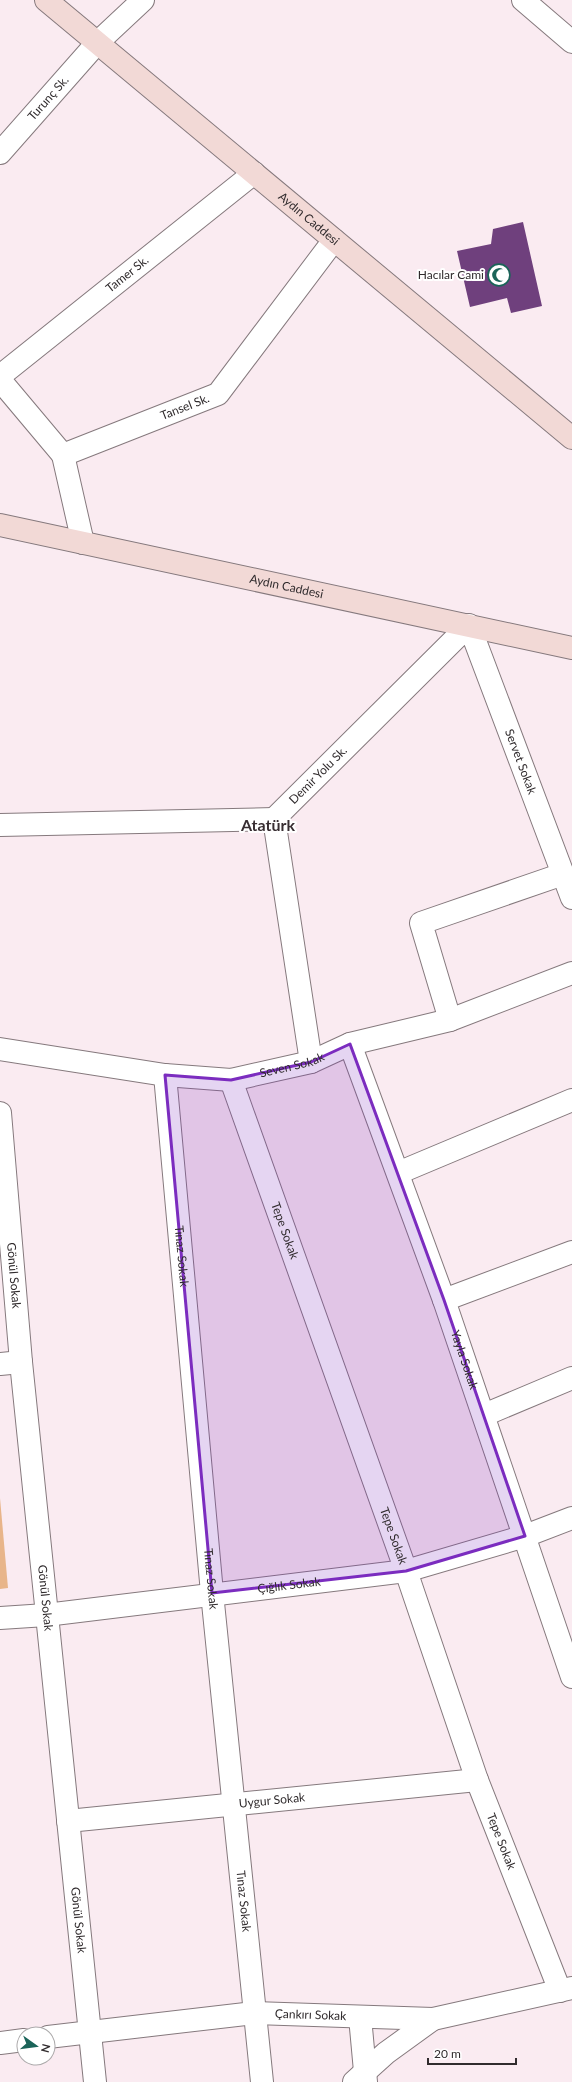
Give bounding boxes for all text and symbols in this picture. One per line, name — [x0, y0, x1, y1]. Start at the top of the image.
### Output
street label: Turunç Sk. — [24, 72, 72, 123]
street label: Aydın Caddesi — [276, 189, 343, 248]
street label: Tamer Sk. — [103, 252, 152, 295]
mosque icon: Hacılar Cami — [486, 262, 512, 288]
place label: Hacılar Cami — [418, 267, 484, 282]
street label: Tansel Sk. — [158, 390, 211, 423]
street label: Aydın Caddesi — [248, 571, 325, 601]
street label: Servet Sokak — [502, 727, 540, 797]
street label: Demir Yolu Sk. — [286, 743, 350, 807]
district label: Atatürk — [240, 815, 295, 834]
street label: Seven Sokak — [258, 1049, 327, 1080]
street label: Tepe Sokak — [268, 1200, 303, 1262]
street label: Tınaz Sokak — [172, 1225, 192, 1288]
street label: Gönül Sokak — [4, 1242, 25, 1310]
street label: Yayla Sokak — [448, 1328, 482, 1392]
street label: Tepe Sokak — [377, 1505, 411, 1567]
street label: Tınaz Sokak — [201, 1548, 222, 1611]
street label: Gönül Sokak — [35, 1564, 57, 1632]
street label: Çığlık Sokak — [257, 1573, 322, 1596]
street label: Uygur Sokak — [238, 1789, 307, 1811]
street label: Tepe Sokak — [484, 1811, 520, 1873]
street label: Tınaz Sokak — [233, 1870, 255, 1933]
street label: Gönül Sokak — [68, 1886, 90, 1955]
street label: Çankırı Sokak — [275, 2006, 347, 2023]
north arrow — [16, 2026, 56, 2066]
scale bar — [428, 2040, 516, 2066]
text: N — [39, 2043, 54, 2054]
text: 20 m — [434, 2046, 461, 2061]

